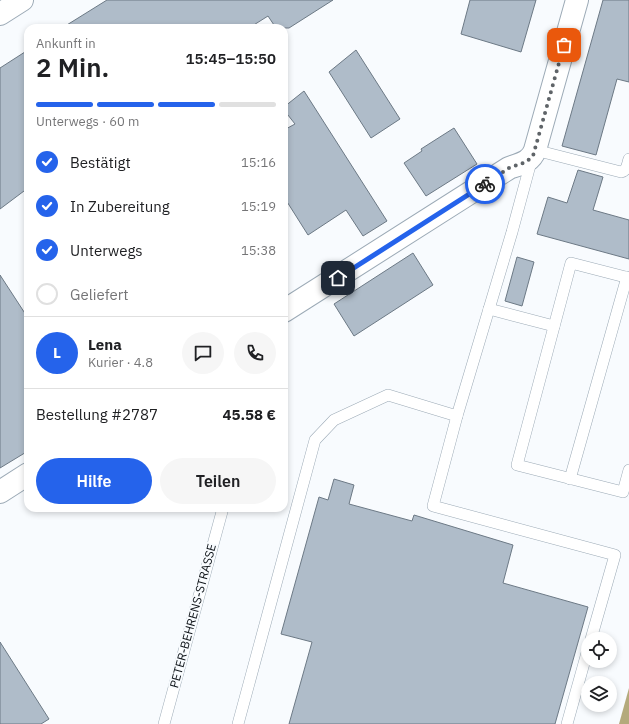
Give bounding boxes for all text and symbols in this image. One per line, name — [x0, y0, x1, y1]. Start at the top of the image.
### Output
pin — [547, 28, 581, 62]
icon: bag — [553, 34, 575, 56]
text: Ankunft in — [36, 35, 96, 52]
text: 15:45–15:50 — [186, 49, 276, 68]
text: 2 Min. — [36, 50, 109, 84]
text: Unterwegs · 60 m — [36, 113, 139, 130]
icon: check — [36, 151, 58, 173]
text: Bestätigt — [70, 153, 131, 172]
text: 15:16 — [241, 154, 276, 171]
courier — [465, 164, 505, 204]
icon: bike — [474, 173, 496, 195]
icon: check — [36, 195, 58, 217]
text: In Zubereitung — [70, 197, 170, 216]
text: 15:19 — [241, 198, 276, 215]
icon: check — [36, 239, 58, 261]
text: Unterwegs — [70, 241, 143, 260]
text: 15:38 — [241, 242, 276, 259]
pin — [321, 261, 355, 295]
icon: home — [327, 267, 349, 289]
text: Geliefert — [70, 285, 129, 304]
button: chat — [182, 332, 224, 374]
button: phone — [234, 332, 276, 374]
text: Lena — [88, 335, 122, 354]
text: L — [53, 343, 61, 362]
text: Kurier · 4.8 — [88, 354, 153, 371]
text: Bestellung #2787 — [36, 405, 158, 424]
text: 45.58 € — [222, 405, 276, 424]
button: Hilfe — [36, 458, 152, 504]
button: Teilen — [160, 458, 276, 504]
street label: PETER-BEHRENS-STRASSE — [166, 542, 219, 689]
map controls — [581, 632, 617, 712]
button: locate — [581, 632, 617, 668]
button: layers — [581, 676, 617, 712]

